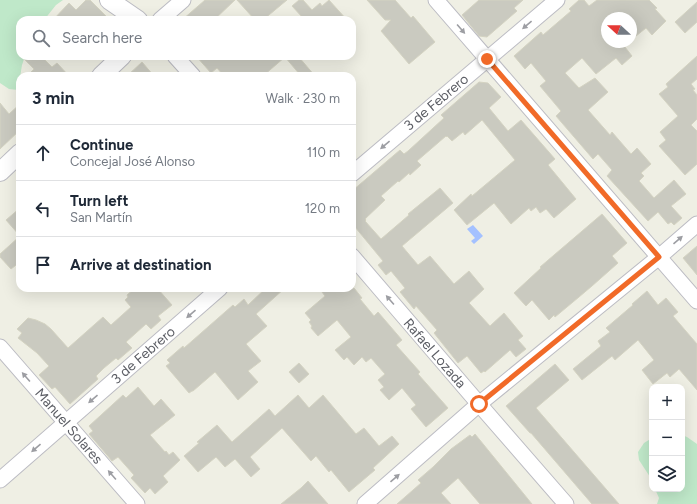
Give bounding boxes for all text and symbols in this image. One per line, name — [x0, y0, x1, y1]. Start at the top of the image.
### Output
north arrow — [601, 12, 637, 48]
search box — [16, 16, 356, 60]
one-way arrow — [522, 21, 532, 30]
one-way arrow — [457, 24, 466, 35]
icon: search — [30, 27, 52, 49]
text: Search here — [62, 29, 142, 47]
route end — [478, 50, 496, 68]
street label: 3 de Febrero — [401, 70, 472, 134]
text: 3 min — [32, 88, 74, 108]
text: Walk · 230 m — [266, 91, 340, 106]
text: Continue — [70, 136, 133, 154]
one-way arrow — [380, 141, 391, 150]
icon: ahead — [32, 142, 54, 164]
text: 110 m — [307, 145, 340, 160]
text: Concejal José Alonso — [70, 154, 195, 169]
text: Turn left — [70, 192, 128, 210]
icon: left — [32, 198, 54, 220]
text: 120 m — [305, 201, 340, 216]
text: San Martín — [70, 210, 132, 225]
one-way arrow — [673, 236, 683, 245]
icon: arrive — [32, 254, 54, 276]
text: Arrive at destination — [70, 256, 211, 274]
one-way arrow — [385, 295, 395, 305]
one-way arrow — [185, 309, 196, 318]
street label: Rafael Lozada — [400, 315, 470, 392]
street label: 3 de Febrero — [108, 323, 179, 388]
one-way arrow — [21, 372, 30, 382]
map controls — [649, 384, 685, 492]
button: + — [649, 384, 685, 420]
street label: Manuel Solares — [31, 385, 106, 468]
one-way arrow — [87, 395, 98, 404]
route start — [470, 395, 488, 413]
button: − — [649, 420, 685, 456]
one-way arrow — [31, 444, 42, 453]
button: layers — [649, 456, 685, 492]
one-way arrow — [107, 469, 116, 480]
one-way arrow — [389, 474, 400, 483]

